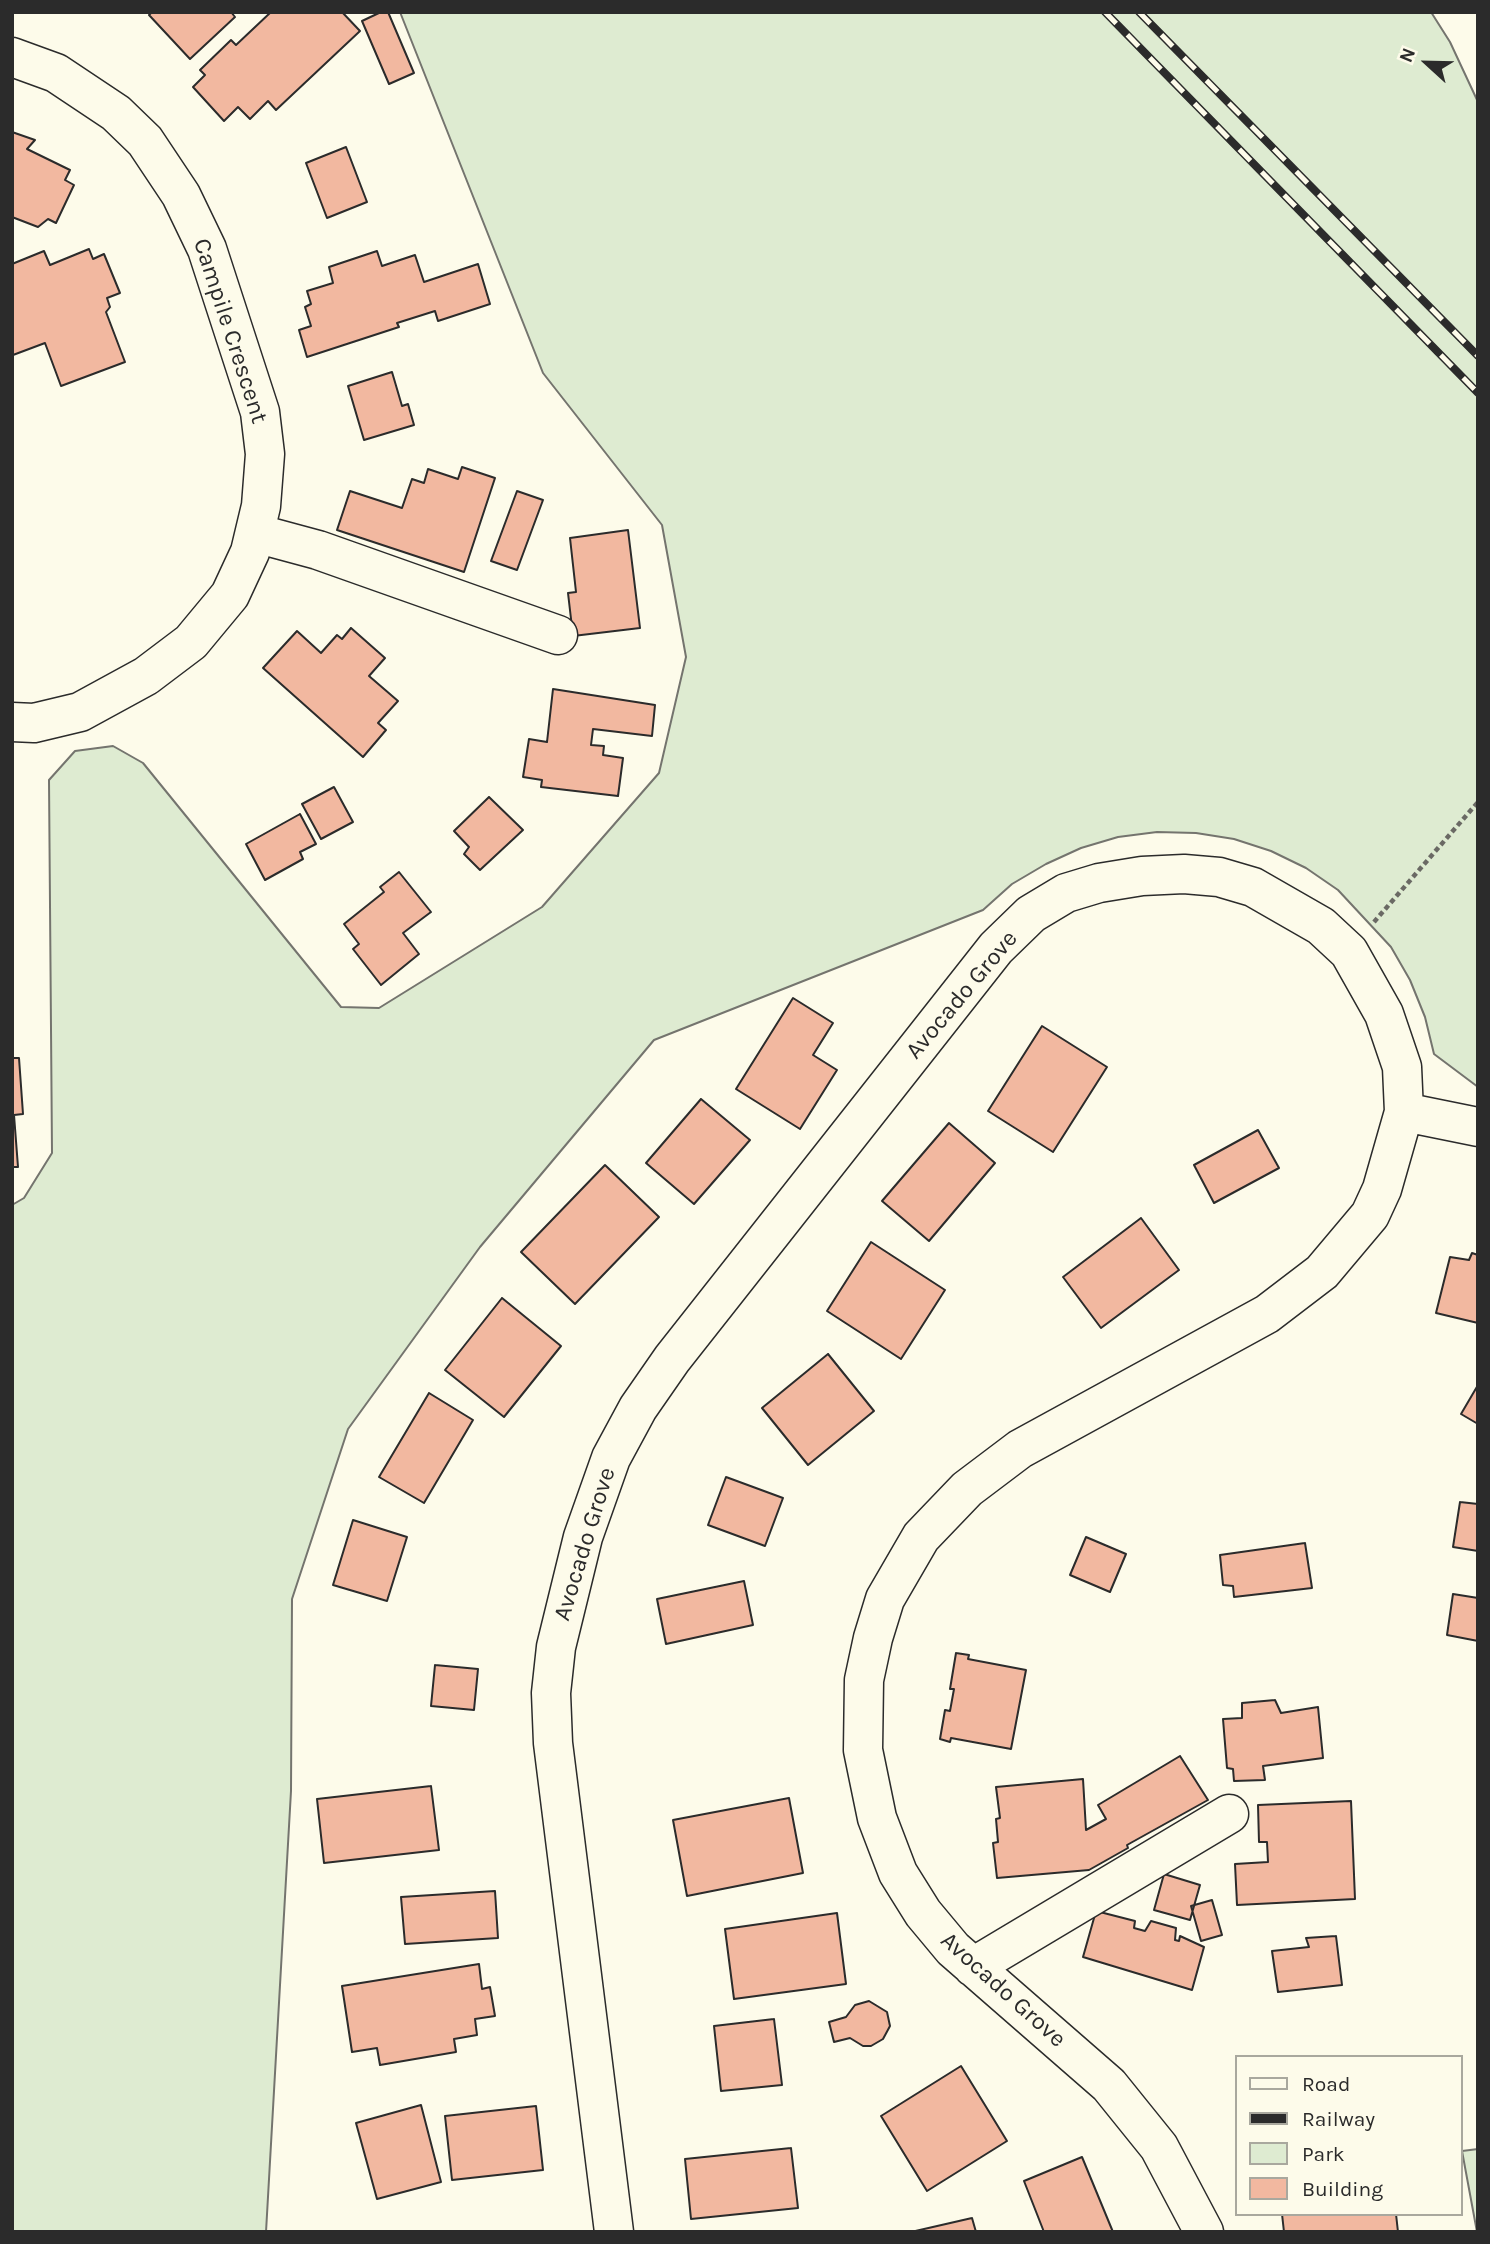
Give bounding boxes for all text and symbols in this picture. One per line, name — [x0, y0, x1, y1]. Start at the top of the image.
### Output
north arrow — [1392, 28, 1462, 98]
text: N — [1395, 45, 1420, 66]
street label: Campile Crescent — [187, 235, 273, 427]
street label: Avocado Grove — [900, 925, 1024, 1065]
street label: Avocado Grove — [548, 1464, 622, 1624]
street label: Avocado Grove — [934, 1926, 1072, 2054]
legend — [1234, 2055, 1462, 2216]
text: Road — [1302, 2072, 1350, 2096]
text: Railway — [1302, 2107, 1375, 2131]
text: Park — [1302, 2142, 1345, 2166]
text: Building — [1302, 2177, 1383, 2201]

